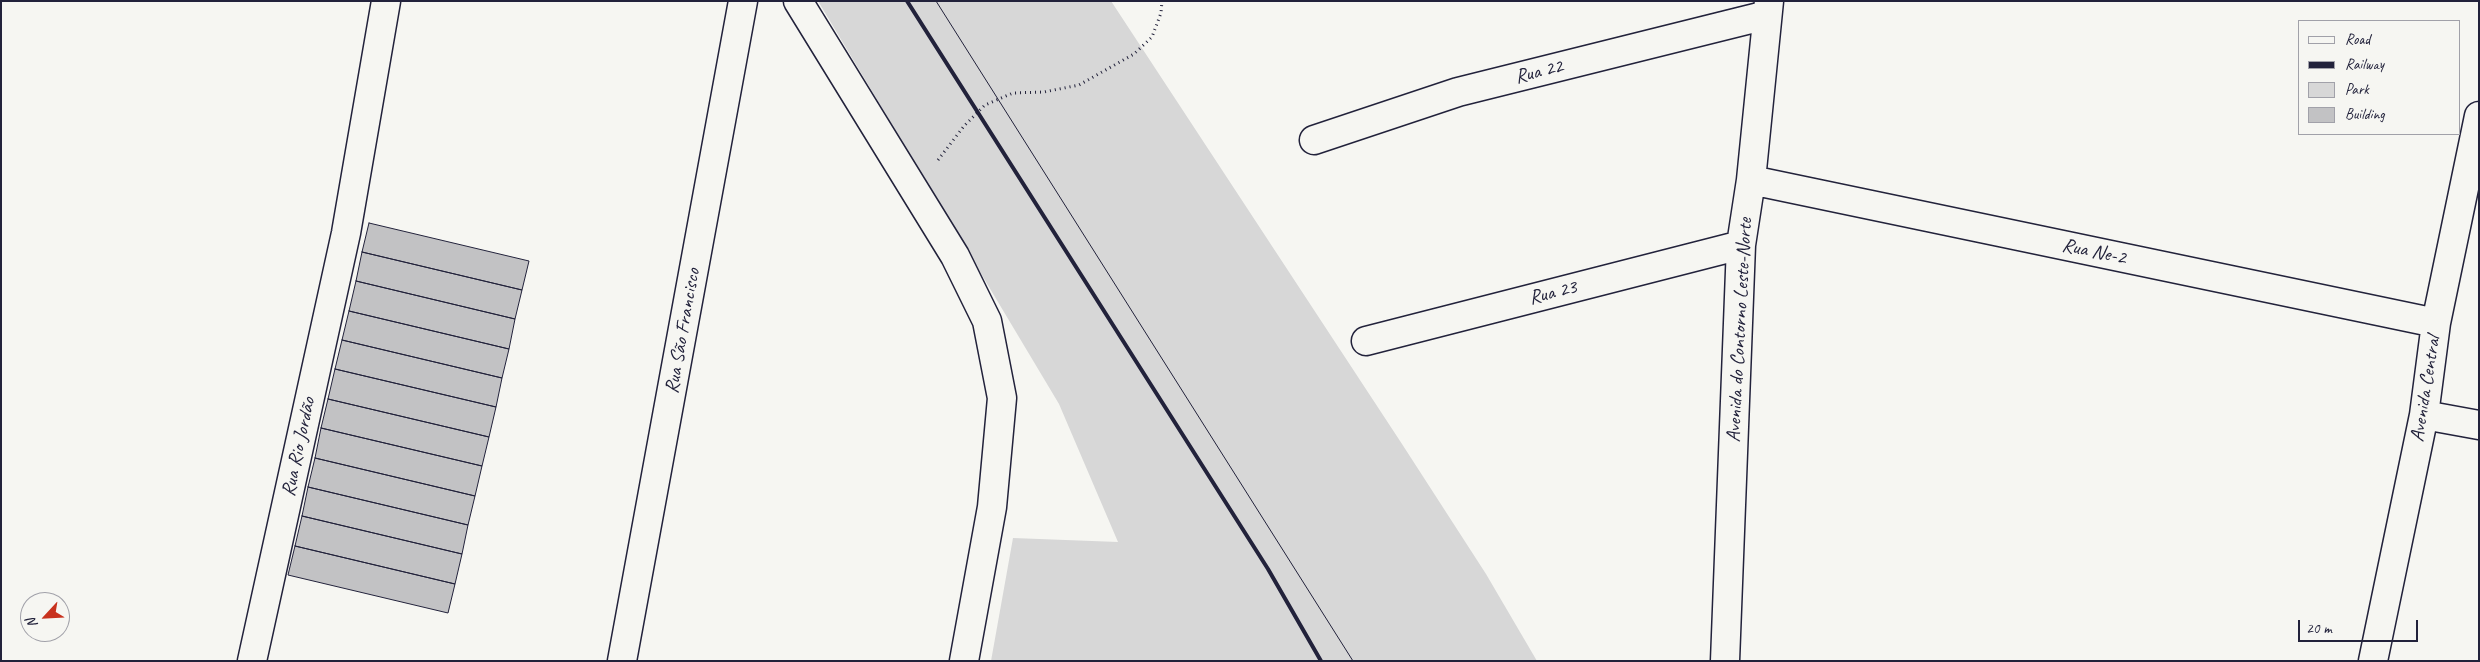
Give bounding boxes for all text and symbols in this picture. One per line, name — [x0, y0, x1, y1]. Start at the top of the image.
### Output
legend — [2298, 20, 2460, 135]
text: Road — [2345, 30, 2370, 49]
street label: Rua 22 — [1513, 55, 1565, 89]
text: Railway — [2345, 55, 2384, 74]
text: Park — [2345, 80, 2369, 99]
text: Building — [2345, 105, 2384, 124]
street label: Avenida do Contorno Leste-Norte — [1722, 217, 1758, 443]
street label: Rua Ne-2 — [2060, 234, 2128, 270]
street label: Rua São Francisco — [660, 267, 706, 395]
street label: Rua 23 — [1527, 276, 1579, 310]
street label: Avenida Central — [2406, 334, 2446, 444]
street label: Rua Rio Jordão — [277, 395, 321, 499]
north arrow — [20, 592, 70, 642]
scale bar — [2300, 610, 2420, 642]
text: N — [22, 616, 41, 631]
text: 20 m — [2306, 619, 2332, 638]

